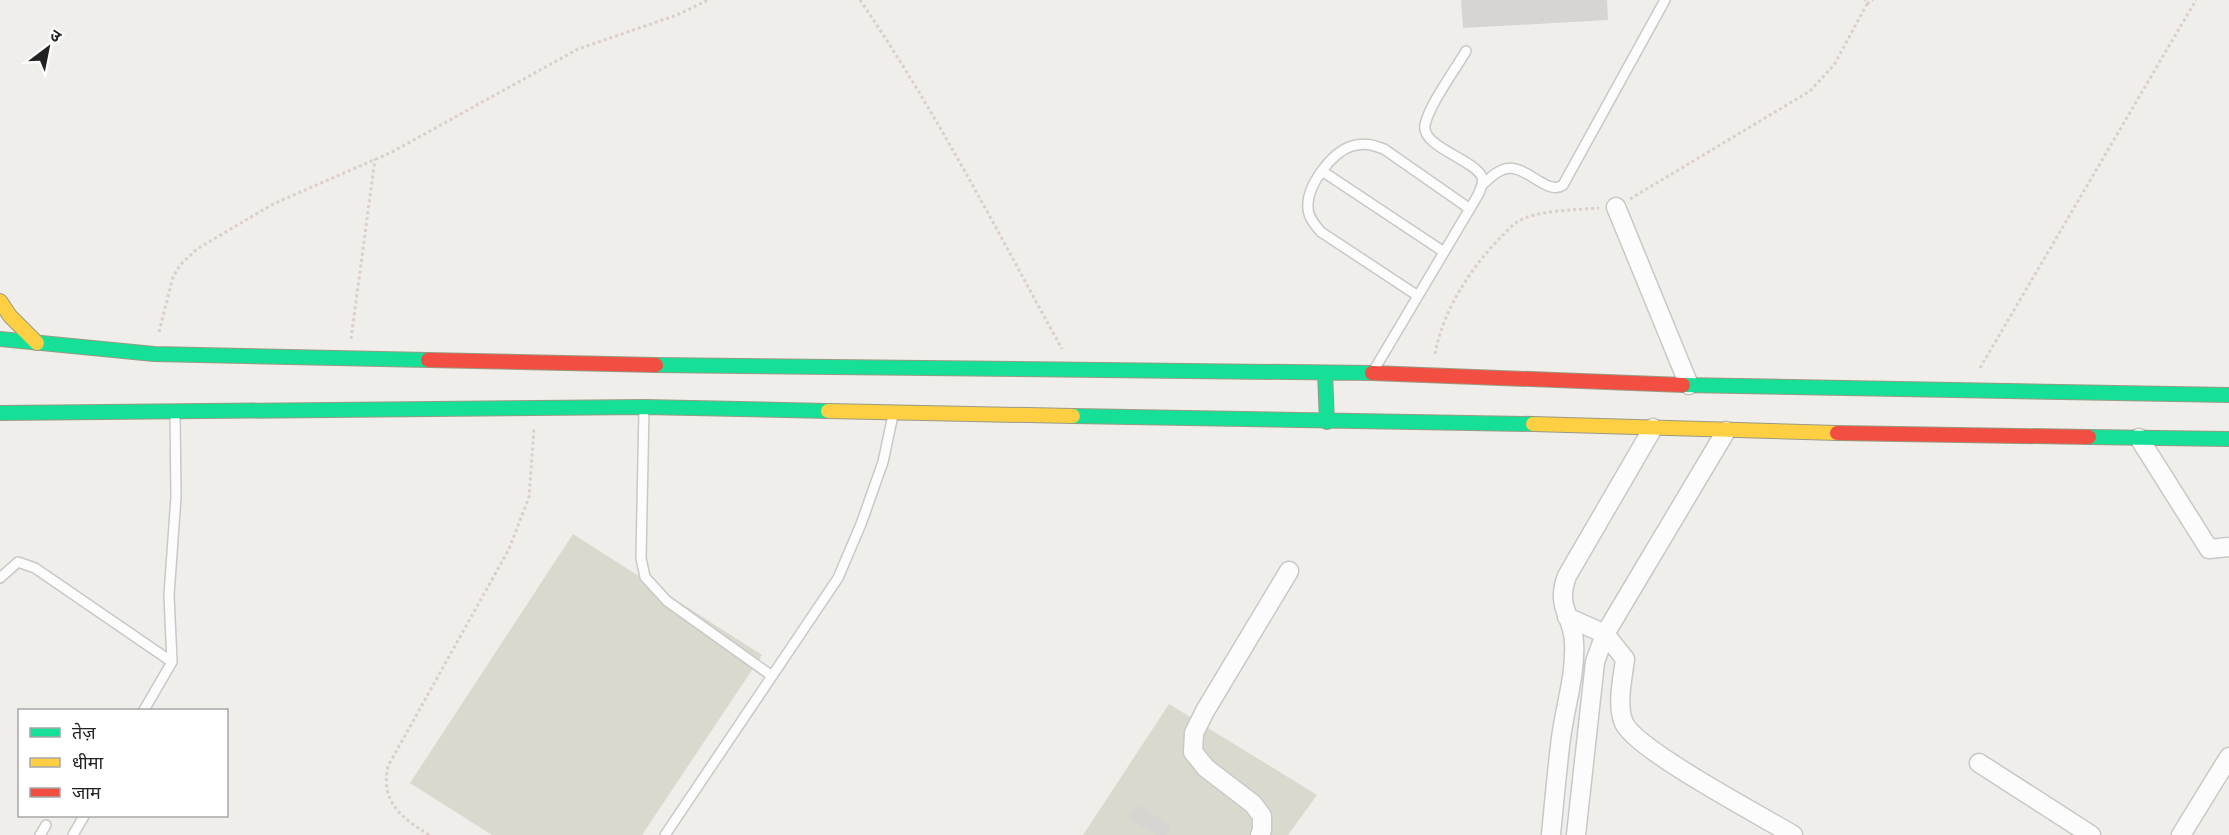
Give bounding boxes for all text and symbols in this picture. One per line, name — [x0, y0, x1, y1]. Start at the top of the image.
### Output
north arrow — [18, 18, 78, 78]
text: उ — [47, 25, 65, 46]
legend — [18, 709, 228, 817]
text: तेज़ — [72, 722, 96, 742]
text: धीमा — [72, 752, 103, 772]
text: जाम — [72, 782, 102, 802]

